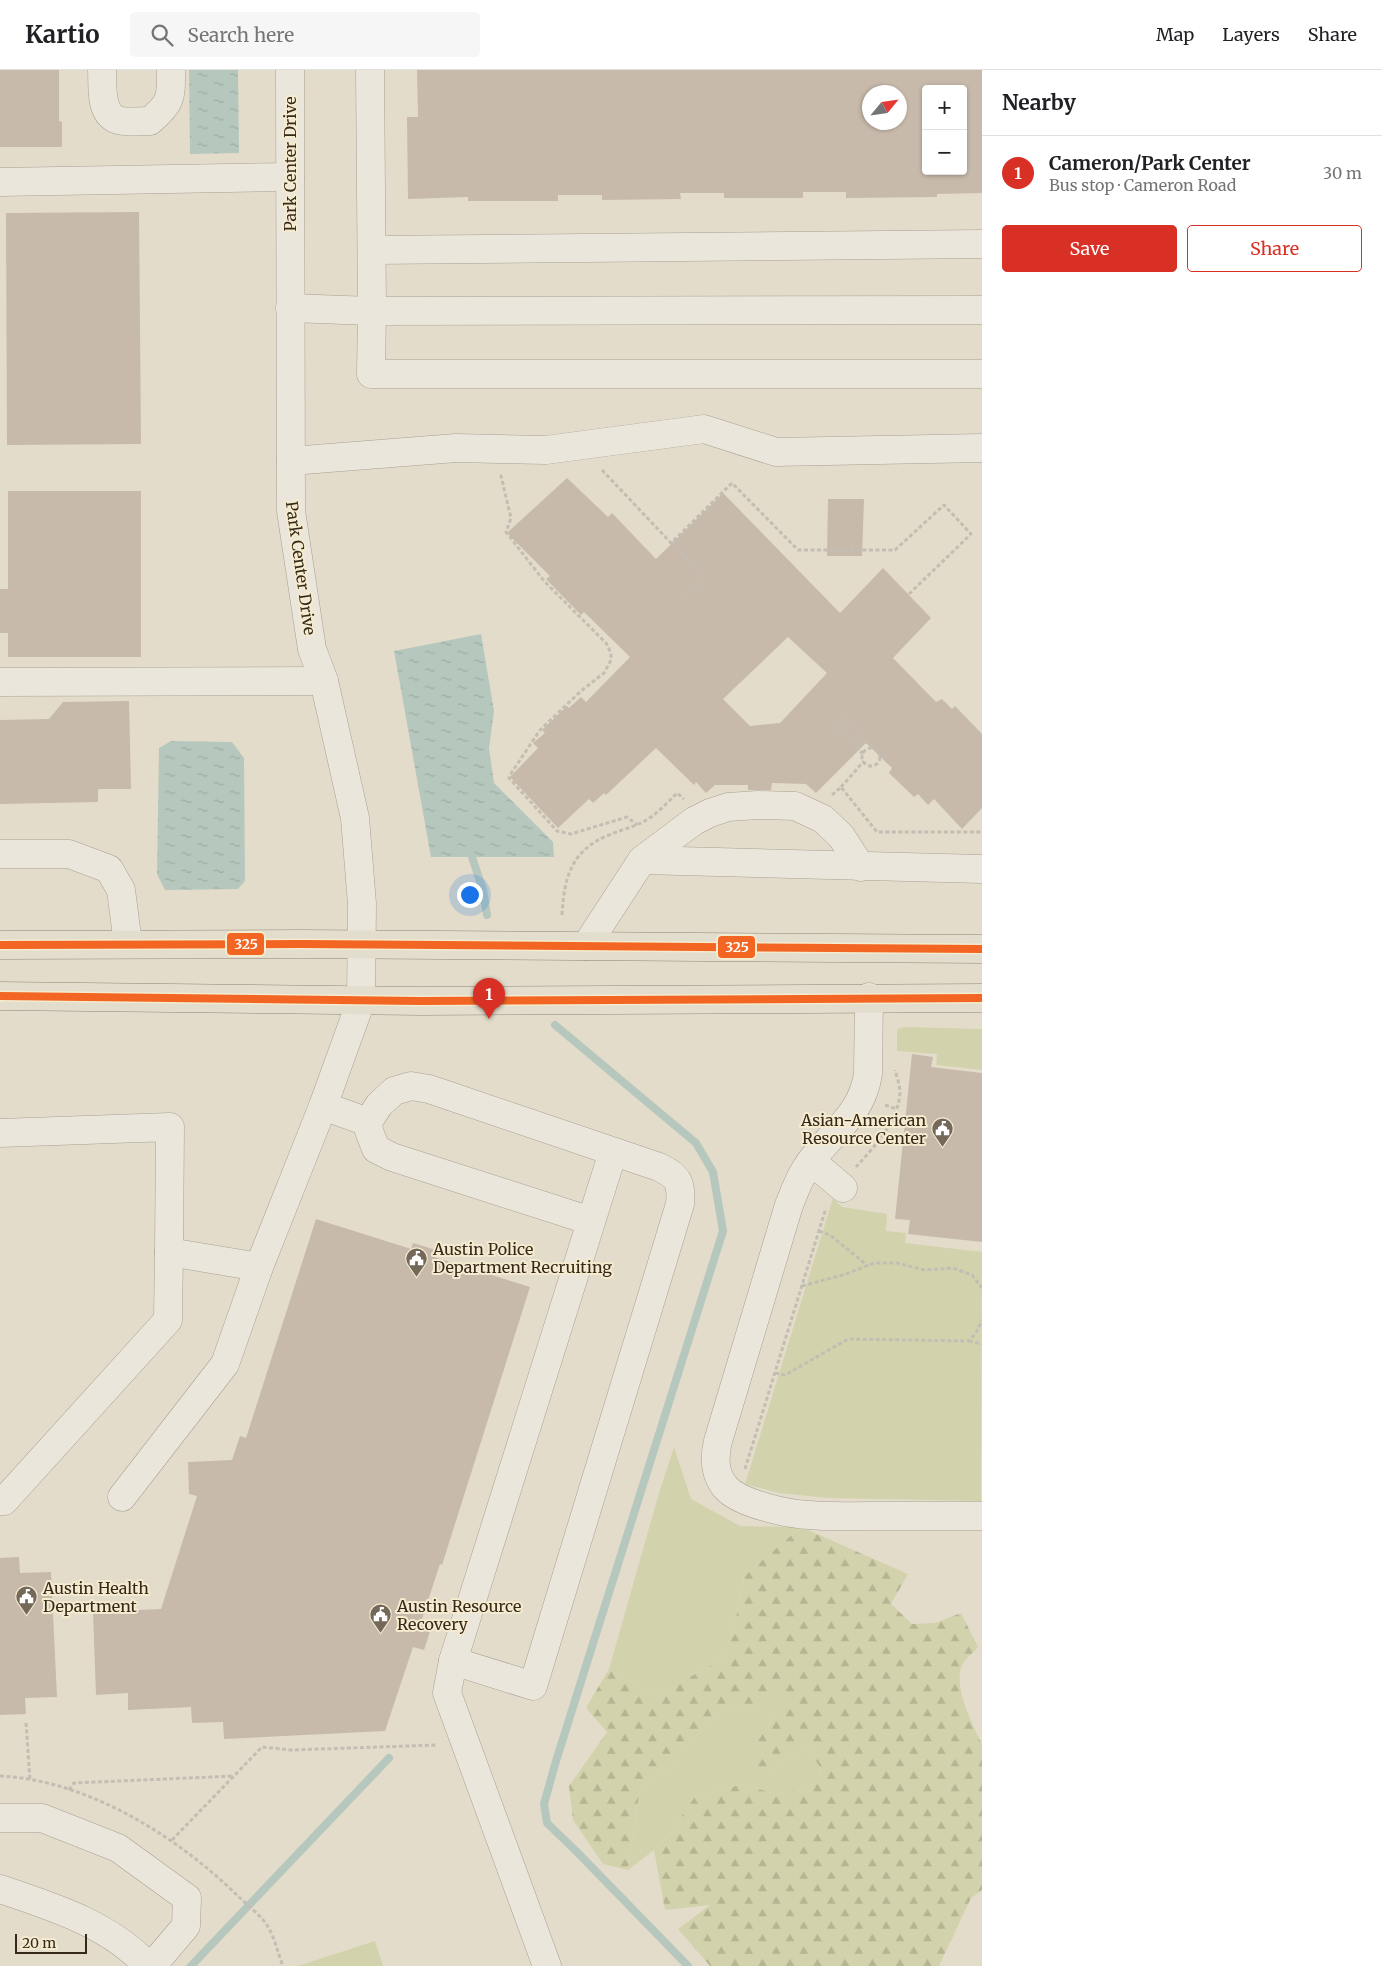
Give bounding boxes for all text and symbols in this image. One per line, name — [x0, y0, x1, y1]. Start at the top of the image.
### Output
search box — [130, 12, 480, 57]
text: Kartio — [25, 19, 100, 50]
icon: search — [148, 21, 176, 49]
text: Search here — [188, 23, 294, 47]
text: Map — [1156, 23, 1194, 46]
text: Layers — [1222, 23, 1280, 46]
text: Share — [1308, 23, 1357, 46]
north arrow — [862, 85, 907, 130]
map controls — [922, 85, 967, 175]
button: + — [922, 85, 967, 130]
text: Nearby — [1002, 89, 1076, 116]
street label: Park Center Drive — [280, 96, 300, 232]
button: − — [922, 130, 967, 175]
text: Cameron/Park Center — [1049, 151, 1251, 175]
text: 1 — [1014, 163, 1022, 183]
text: 30 m — [1323, 163, 1362, 183]
text: Bus stop · Cameron Road — [1049, 175, 1236, 195]
button: Save — [1002, 225, 1177, 272]
button: Share — [1187, 225, 1362, 272]
street label: Park Center Drive — [282, 500, 320, 636]
your location — [457, 882, 483, 908]
line badge: 325 — [226, 932, 265, 956]
text: 325 — [234, 935, 258, 953]
line badge: 325 — [717, 935, 756, 959]
text: 325 — [725, 938, 749, 956]
pin: 1 — [473, 978, 505, 1019]
place label: Asian-American Resource Center — [800, 1110, 926, 1148]
public building icon: Asian-American Resource Center — [930, 1117, 954, 1148]
place label: Austin Police Department Recruiting — [432, 1239, 612, 1277]
public building icon: Austin Police Department Recruiting — [405, 1246, 429, 1277]
place label: Austin Health Department — [42, 1578, 149, 1616]
public building icon: Austin Health Department — [15, 1585, 39, 1616]
place label: Austin Resource Recovery — [396, 1596, 521, 1634]
public building icon: Austin Resource Recovery — [369, 1603, 393, 1634]
scale bar — [15, 1931, 88, 1954]
text: 20 m — [22, 1934, 56, 1952]

